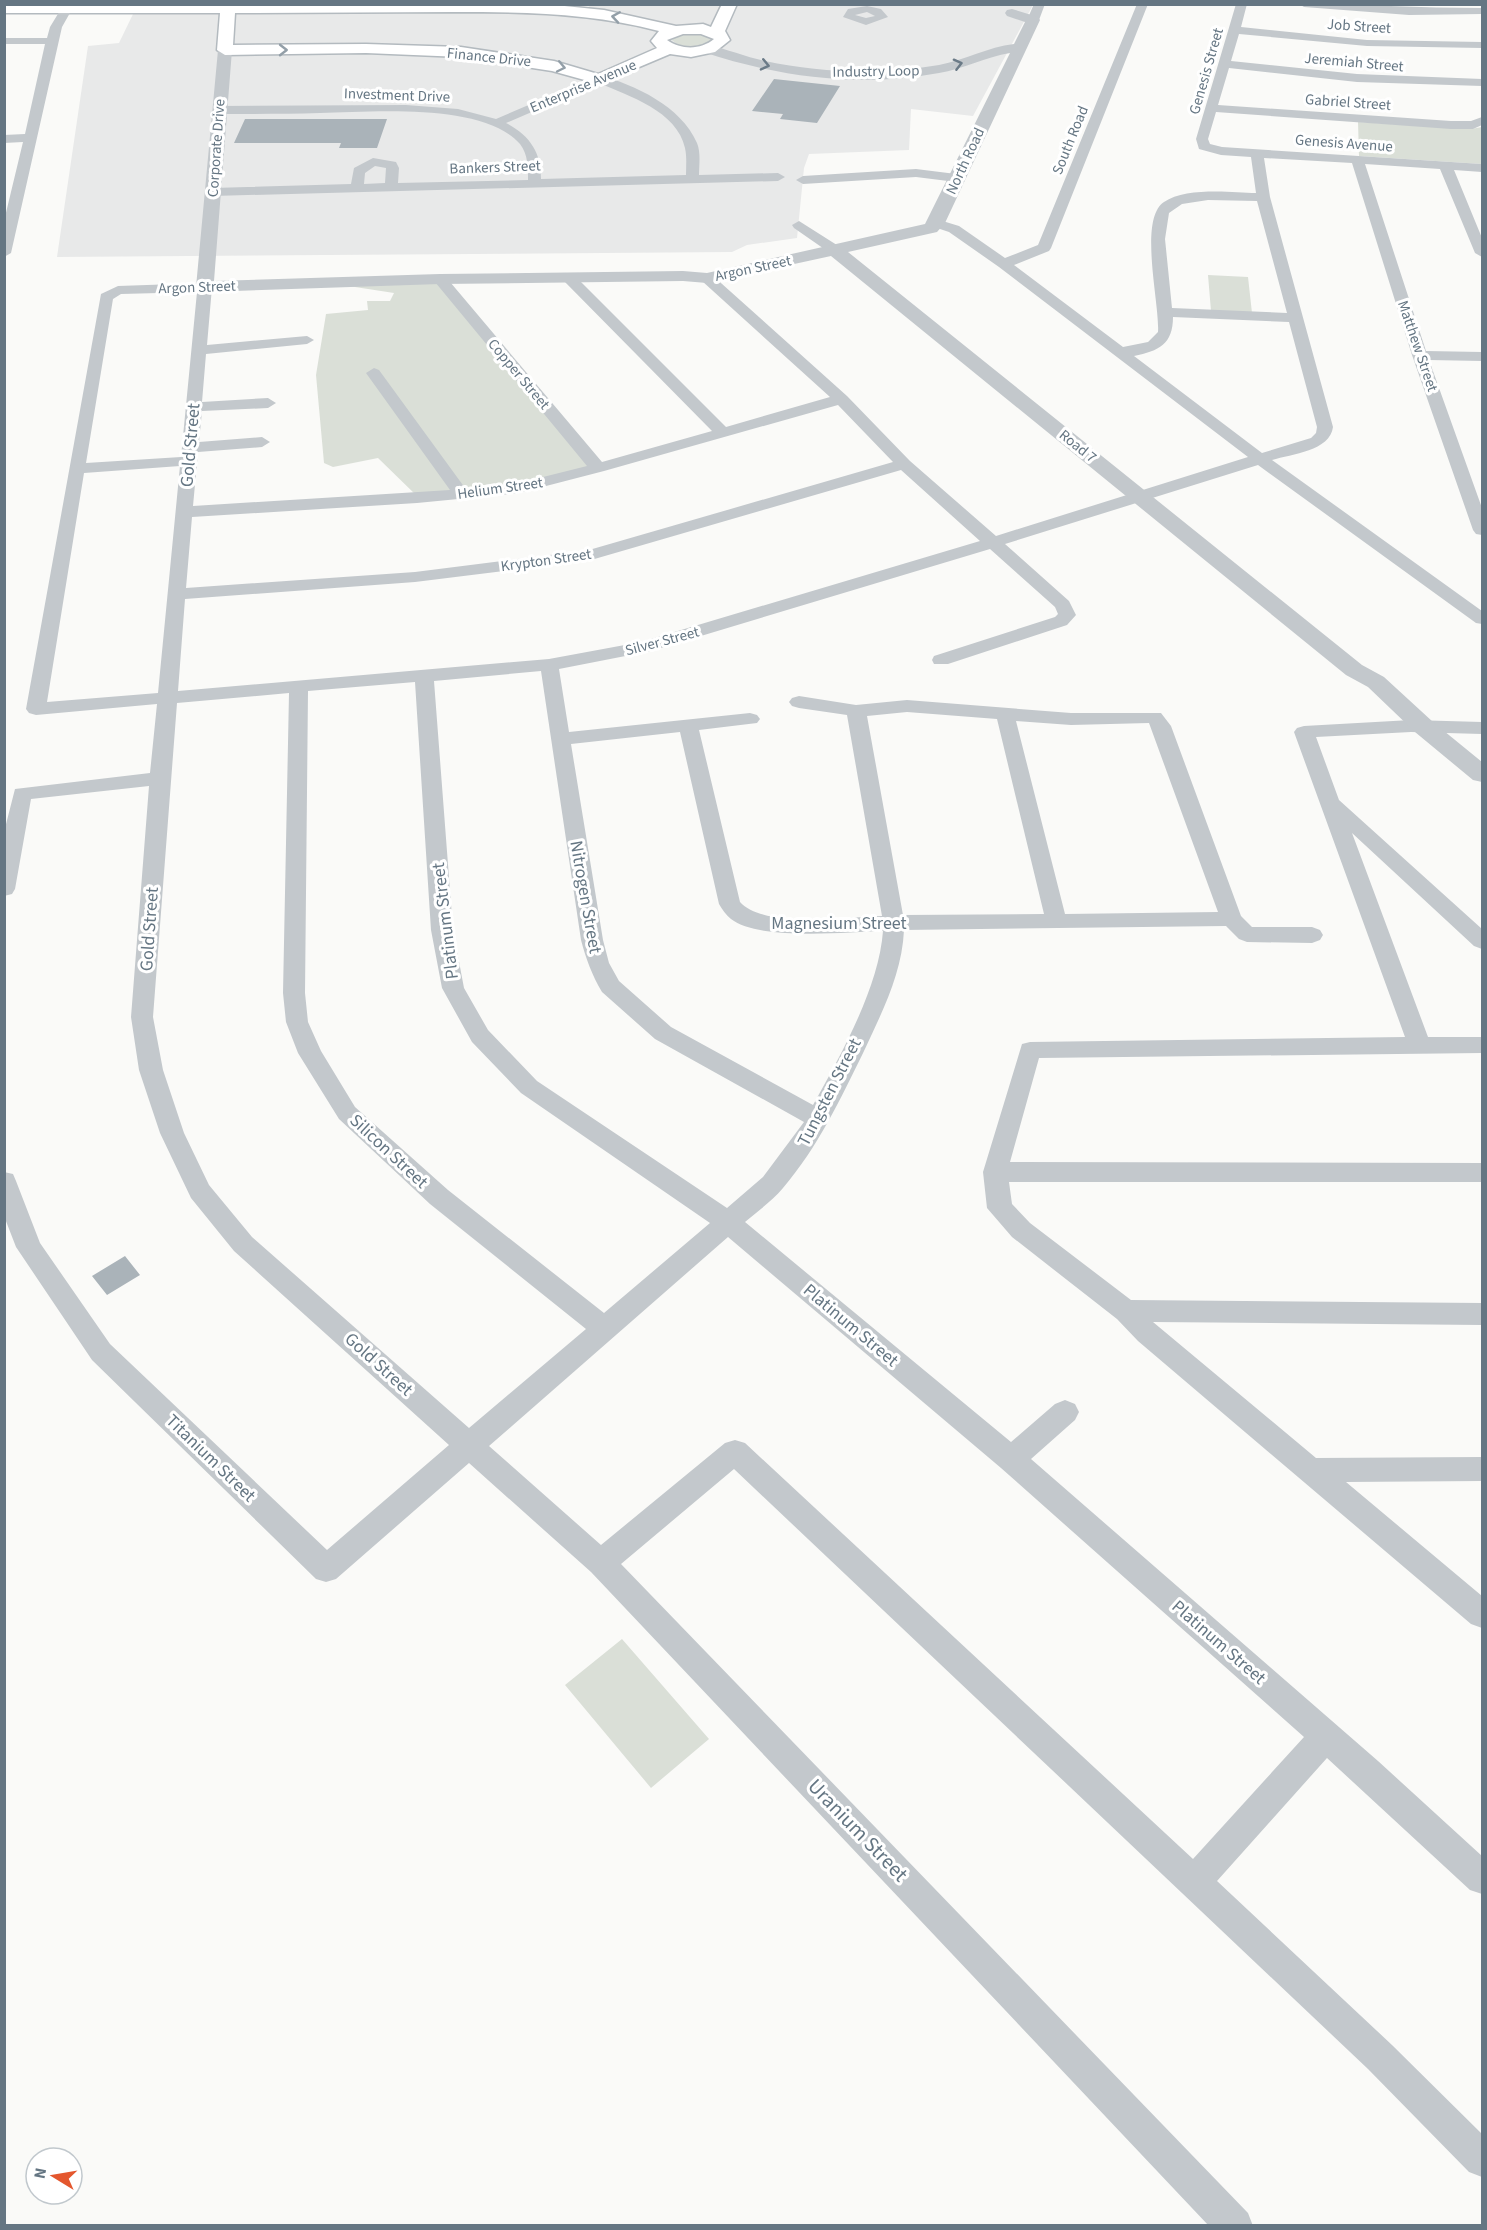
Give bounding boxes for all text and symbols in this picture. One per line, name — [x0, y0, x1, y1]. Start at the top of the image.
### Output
one-way arrow — [611, 11, 621, 23]
street label: Job Street — [1326, 14, 1392, 39]
street label: Genesis Street — [1184, 25, 1229, 117]
street label: Finance Drive — [446, 43, 532, 72]
one-way arrow — [279, 44, 288, 56]
street label: Jeremiah Street — [1303, 48, 1404, 77]
street label: Enterprise Avenue — [527, 55, 640, 118]
one-way arrow — [759, 57, 769, 70]
one-way arrow — [953, 59, 963, 72]
one-way arrow — [556, 60, 566, 73]
street label: Industry Loop — [832, 60, 920, 83]
street label: Investment Drive — [344, 83, 450, 108]
street label: Gabriel Street — [1304, 89, 1392, 116]
street label: Corporate Drive — [203, 98, 230, 198]
street label: South Road — [1047, 103, 1094, 178]
street label: North Road — [941, 124, 990, 198]
street label: Genesis Avenue — [1294, 130, 1394, 157]
street label: Bankers Street — [449, 155, 541, 180]
street label: Argon Street — [713, 250, 793, 287]
street label: Argon Street — [158, 276, 236, 299]
street label: Matthew Street — [1392, 298, 1443, 395]
street label: Copper Street — [483, 334, 554, 414]
street label: Gold Street — [174, 402, 207, 488]
street label: Road 7 — [1055, 425, 1101, 468]
street label: Helium Street — [456, 472, 544, 505]
street label: Krypton Street — [499, 544, 593, 577]
street label: Silver Street — [623, 622, 701, 661]
street label: Nitrogen Street — [563, 839, 608, 956]
street label: Platinum Street — [426, 861, 465, 981]
street label: Gold Street — [134, 886, 165, 972]
street label: Magnesium Street — [771, 911, 907, 936]
street label: Tungsten Street — [792, 1034, 867, 1150]
street label: Silicon Street — [344, 1108, 433, 1194]
street label: Platinum Street — [798, 1278, 904, 1373]
street label: Gold Street — [339, 1327, 418, 1402]
street label: Titanium Street — [160, 1409, 261, 1508]
street label: Platinum Street — [1166, 1594, 1271, 1690]
street label: Uranium Street — [801, 1772, 915, 1888]
north arrow — [24, 2146, 84, 2206]
text: N — [28, 2166, 52, 2181]

